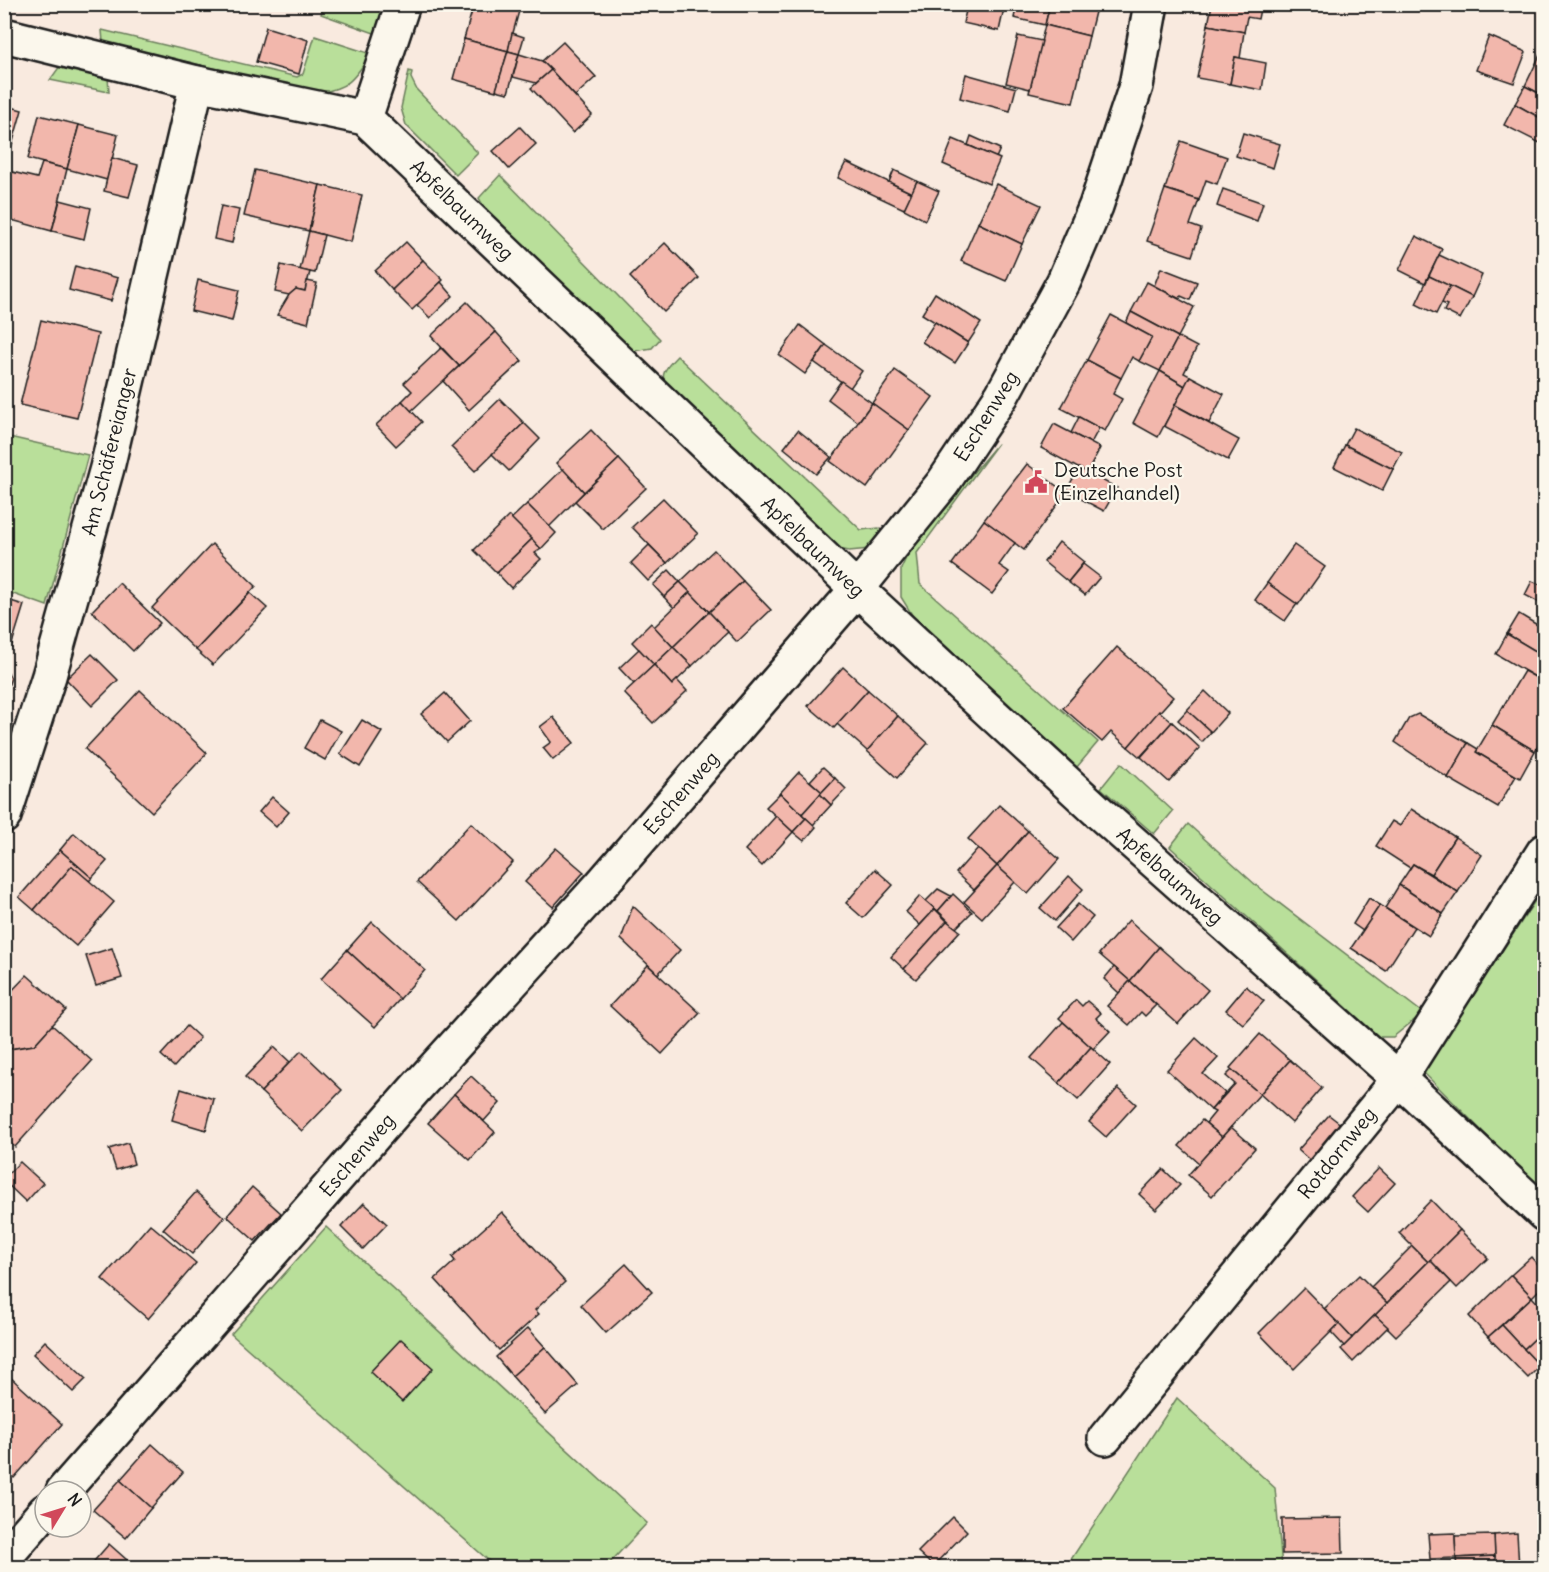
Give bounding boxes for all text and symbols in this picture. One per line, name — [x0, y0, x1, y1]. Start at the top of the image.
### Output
street label: Apfelbaumweg — [405, 154, 519, 265]
street label: Am Schäfereianger — [76, 365, 141, 538]
street label: Eschenweg — [948, 366, 1023, 466]
place label: Deutsche Post (Einzelhandel) — [1054, 457, 1183, 505]
public building icon: Deutsche Post (Einzelhandel) — [1023, 469, 1049, 495]
street label: Apfelbaumweg — [756, 491, 870, 602]
street label: Eschenweg — [638, 746, 724, 840]
street label: Apfelbaumweg — [1112, 821, 1229, 930]
street label: Rotdornweg — [1292, 1102, 1381, 1204]
street label: Eschenweg — [314, 1108, 400, 1202]
north arrow — [33, 1479, 93, 1539]
text: N — [64, 1489, 86, 1510]

